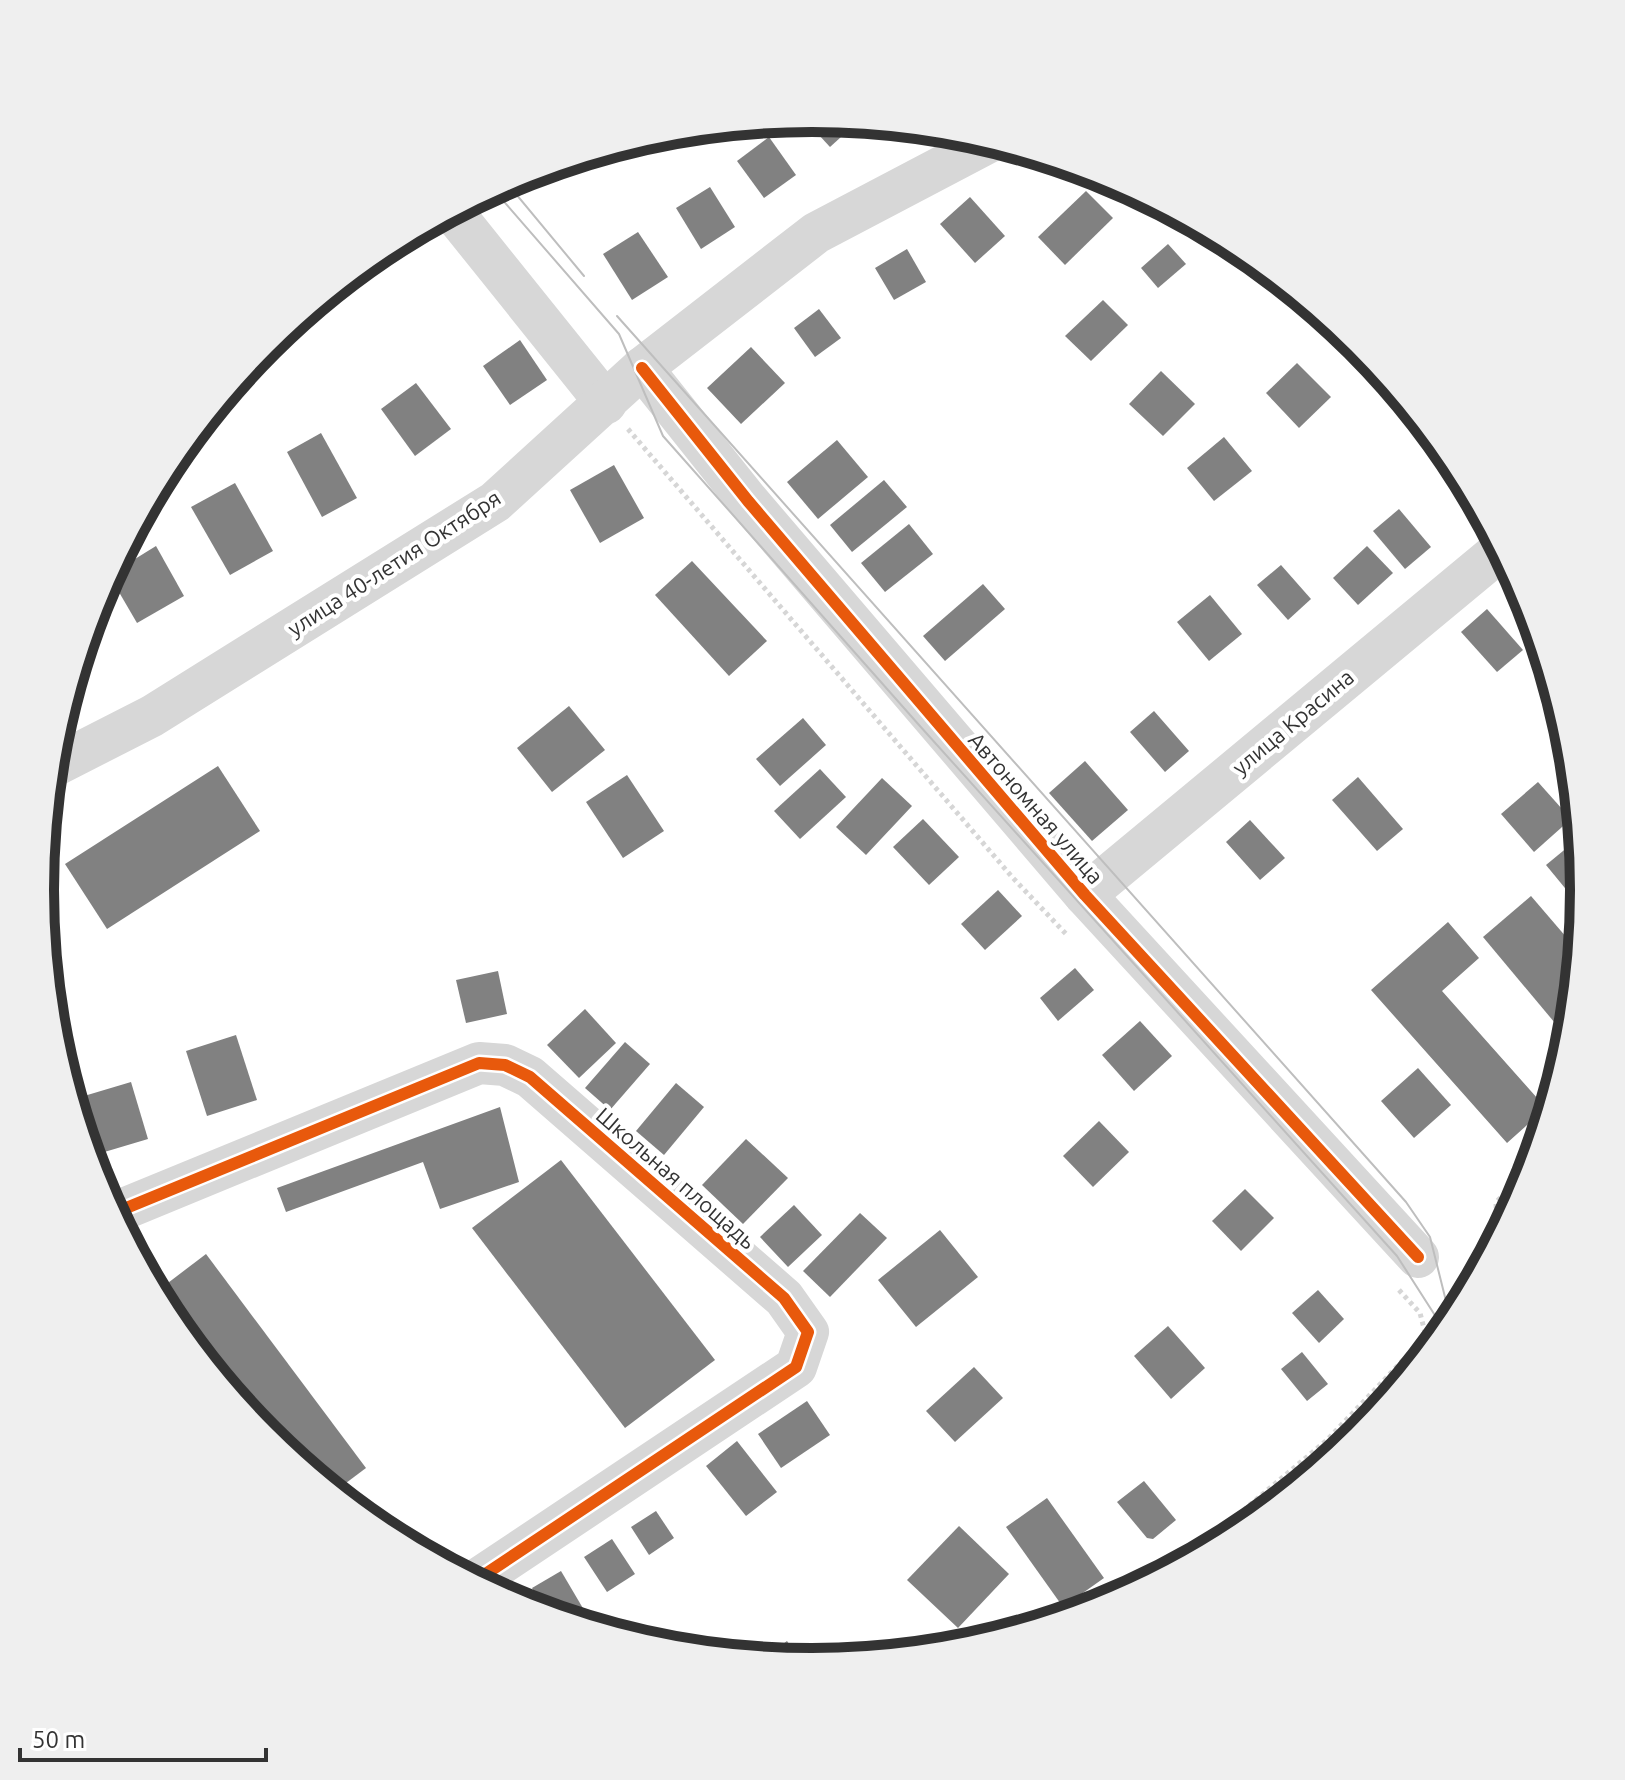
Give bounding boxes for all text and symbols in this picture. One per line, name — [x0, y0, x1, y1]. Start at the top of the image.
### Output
street label: улица 40-летия Октября — [283, 484, 505, 641]
street label: улица Красина — [1227, 664, 1358, 779]
street label: Автономная улица — [964, 727, 1109, 888]
street label: Школьная площадь — [592, 1102, 761, 1253]
scale bar — [20, 1712, 266, 1762]
text: 50 m — [32, 1726, 85, 1753]

